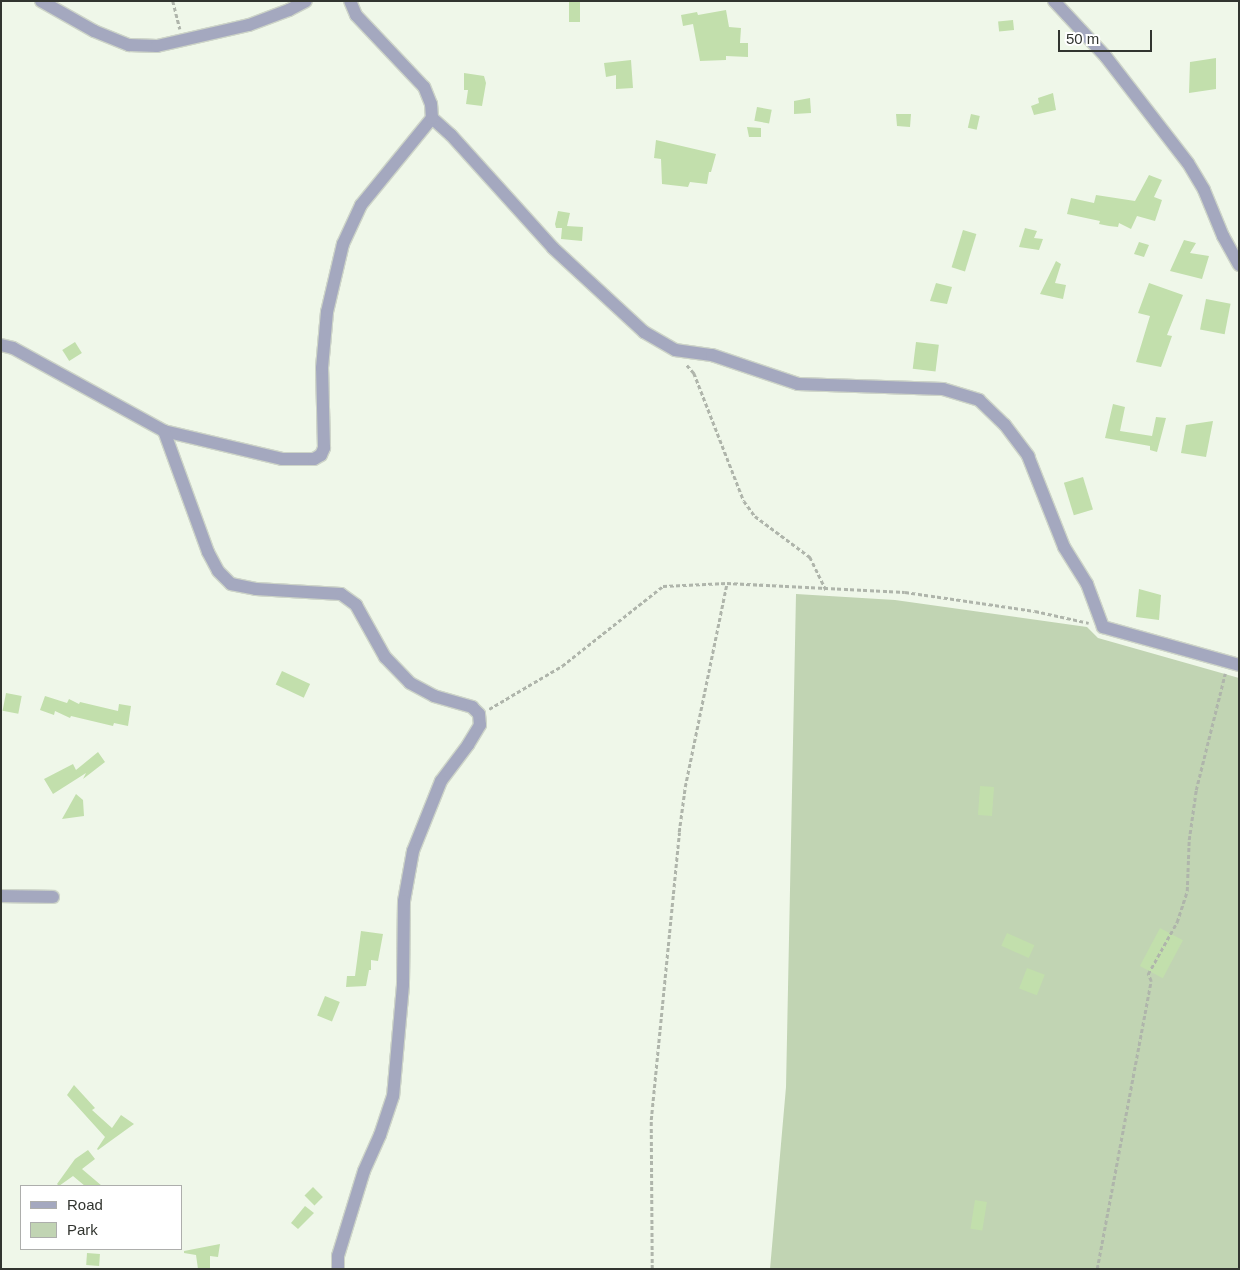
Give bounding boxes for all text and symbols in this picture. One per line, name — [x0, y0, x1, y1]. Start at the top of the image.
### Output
scale bar — [1060, 20, 1154, 52]
text: 50 m — [1066, 30, 1099, 47]
legend — [20, 1185, 182, 1250]
text: Road — [67, 1196, 103, 1213]
text: Park — [67, 1221, 98, 1238]

